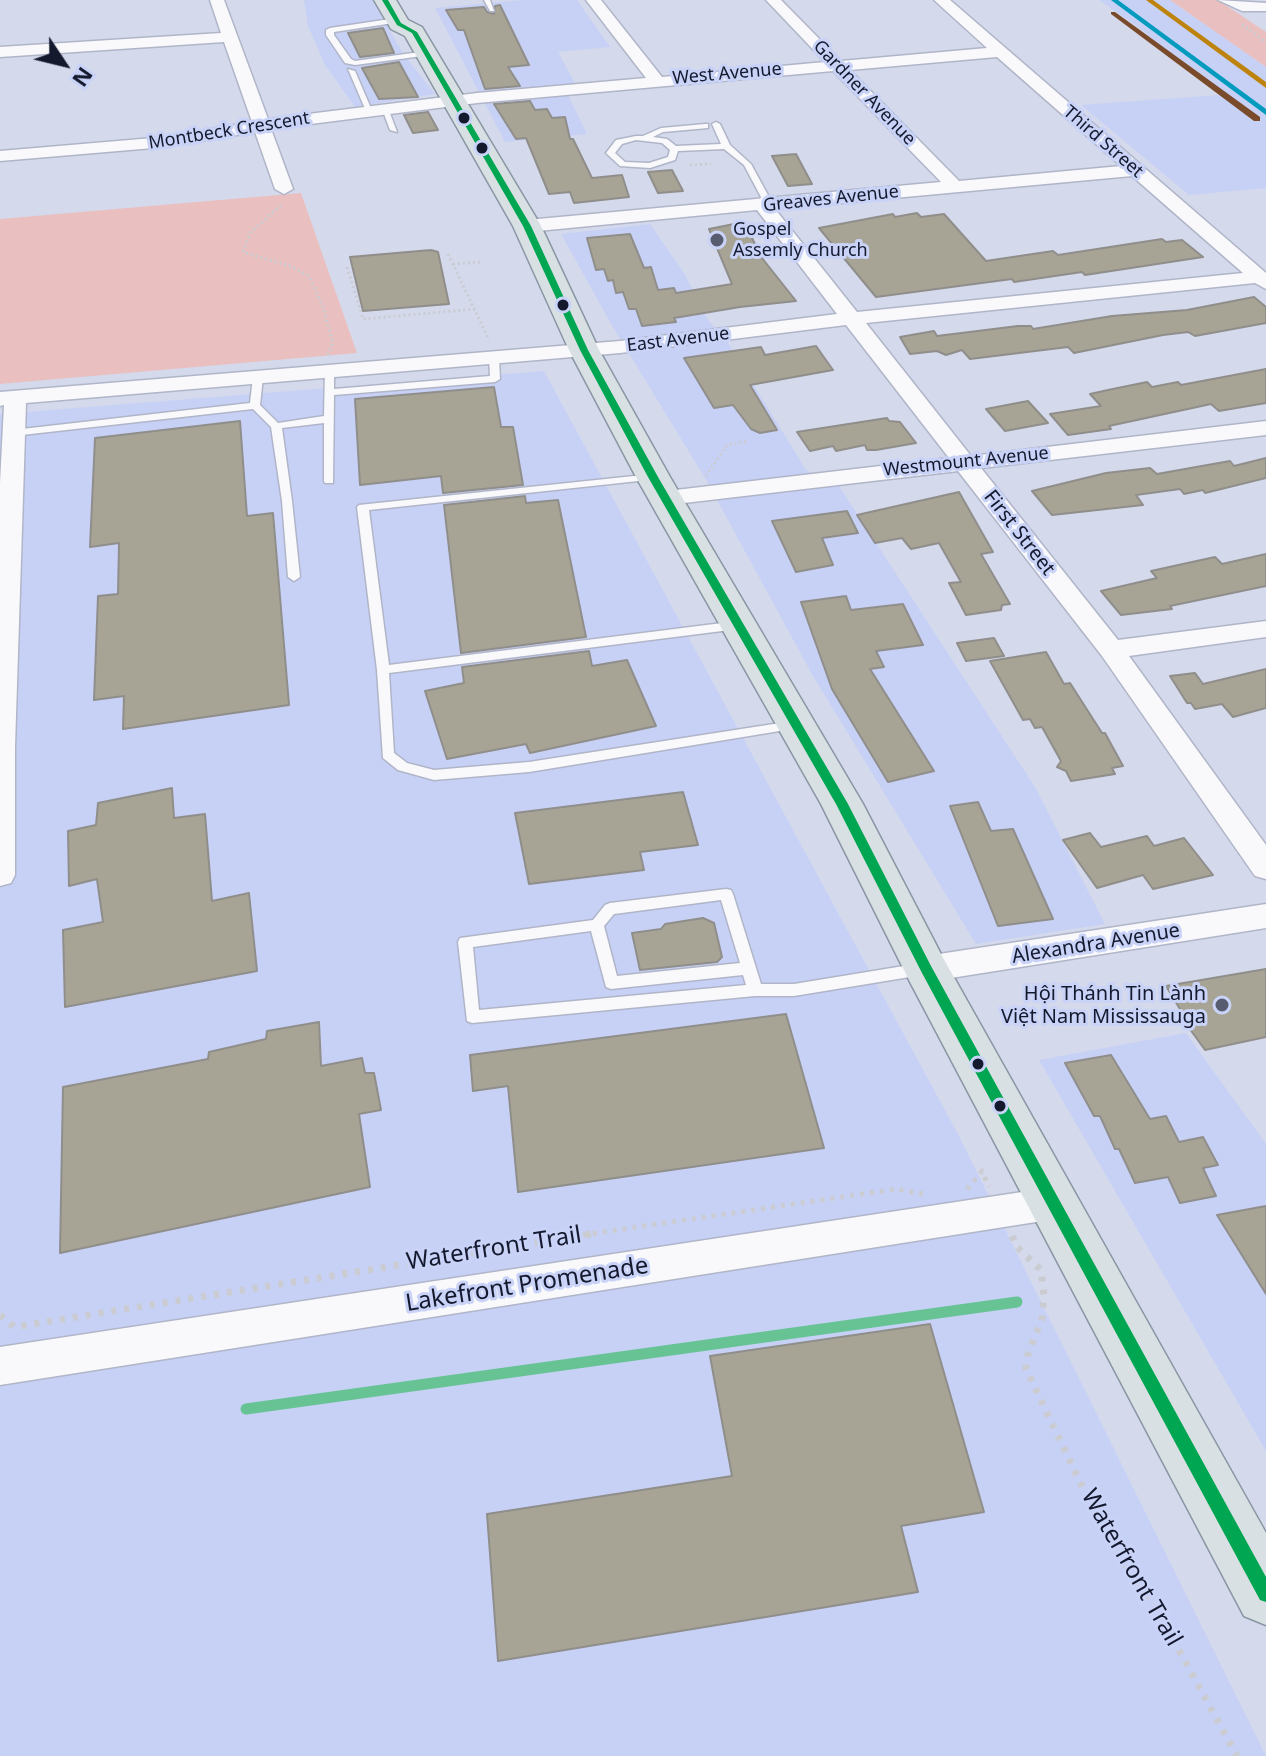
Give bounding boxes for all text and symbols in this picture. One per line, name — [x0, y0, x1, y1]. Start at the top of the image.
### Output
north arrow — [24, 24, 104, 104]
street label: Gardner Avenue — [808, 36, 920, 150]
street label: West Avenue — [672, 58, 782, 90]
text: N — [66, 62, 101, 94]
street label: Third Street — [1059, 101, 1147, 183]
street label: Montbeck Crescent — [147, 108, 311, 154]
unlabelled marker — [456, 110, 472, 126]
unlabelled marker — [474, 140, 490, 156]
street label: Greaves Avenue — [762, 181, 900, 217]
place label: Gospel Assemly Church — [733, 219, 868, 262]
marker: Gospel Assemly Church — [708, 231, 726, 249]
unlabelled marker — [555, 297, 571, 313]
street label: East Avenue — [626, 323, 730, 357]
street label: Westmount Avenue — [882, 443, 1050, 481]
street label: First Street — [978, 486, 1060, 580]
street label: Alexandra Avenue — [1010, 919, 1182, 969]
place label: Hội Thánh Tin Lành Việt Nam Mississauga — [1001, 982, 1206, 1029]
marker: Hội Thánh Tin Lành Việt Nam Mississauga — [1213, 996, 1231, 1014]
unlabelled marker — [970, 1056, 986, 1072]
unlabelled marker — [992, 1098, 1008, 1114]
street label: Waterfront Trail — [404, 1221, 584, 1277]
street label: Lakefront Promenade — [404, 1252, 650, 1318]
street label: Waterfront Trail — [1074, 1484, 1188, 1652]

